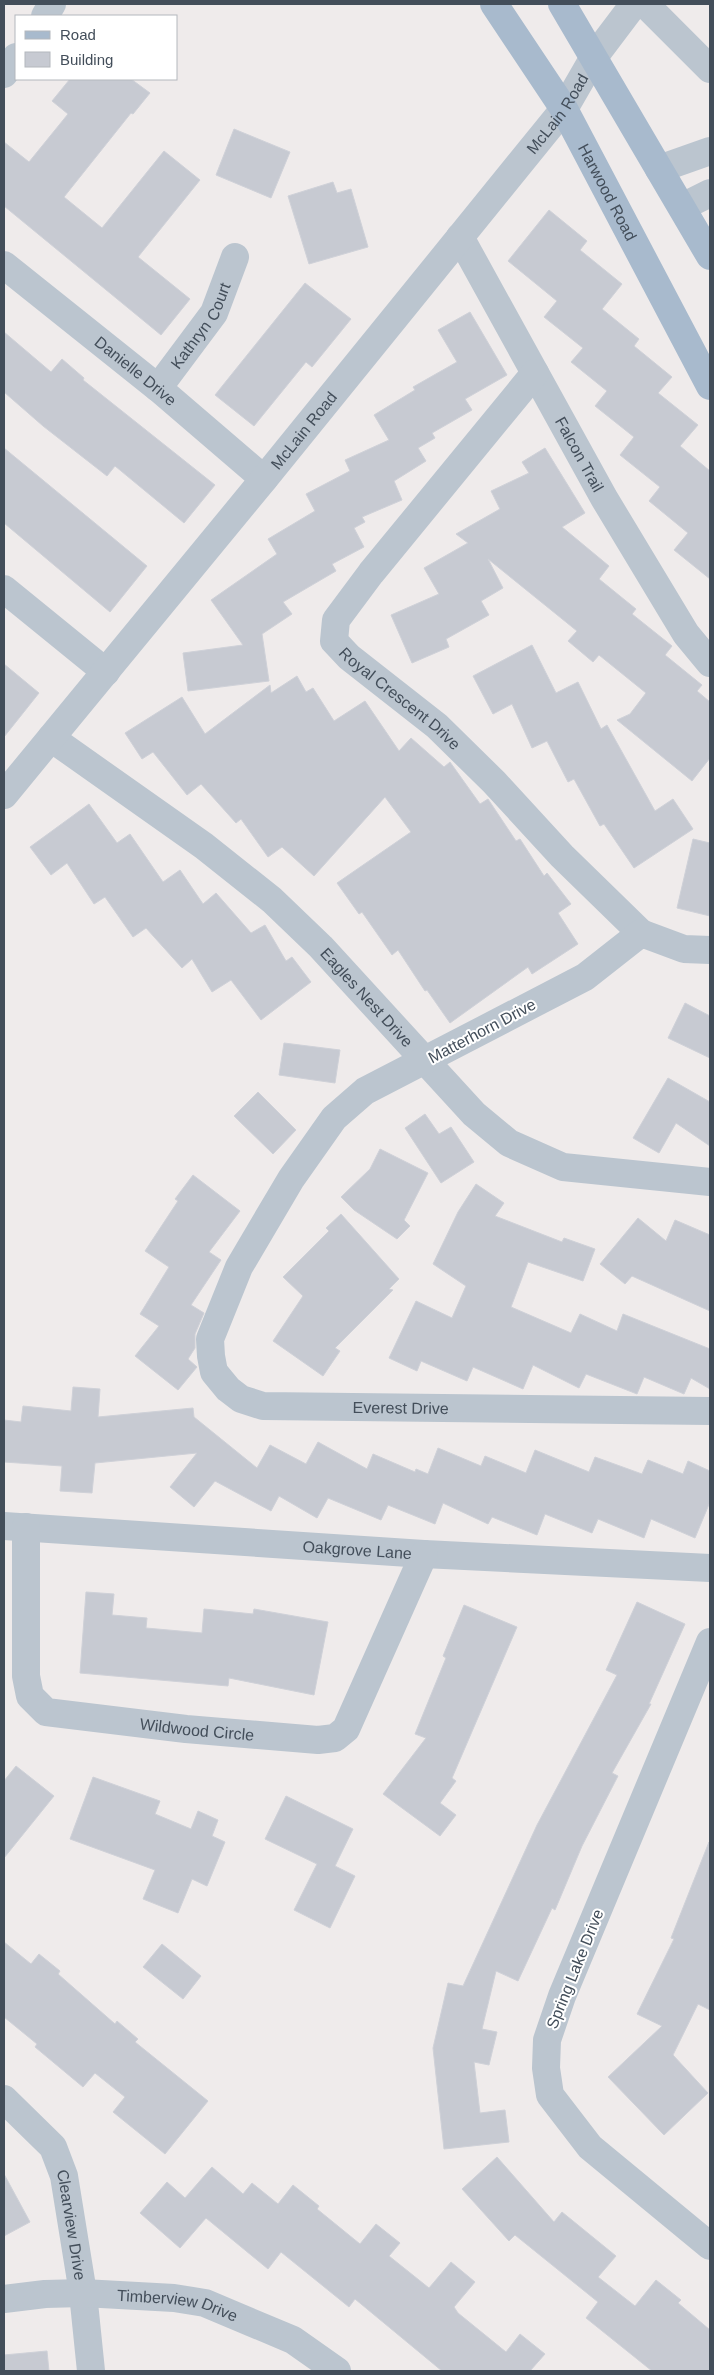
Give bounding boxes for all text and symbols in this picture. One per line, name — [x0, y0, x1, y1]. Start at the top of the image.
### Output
legend — [15, 15, 178, 80]
text: Road — [60, 26, 96, 43]
text: Building — [60, 51, 113, 68]
street label: McLain Road — [523, 70, 591, 157]
street label: Harwood Road — [575, 141, 640, 243]
street label: Kathryn Court — [167, 280, 233, 372]
street label: Danielle Drive — [92, 333, 180, 409]
street label: McLain Road — [267, 388, 340, 472]
street label: Falcon Trail — [552, 414, 607, 494]
street label: Royal Crescent Drive — [336, 644, 464, 753]
street label: Eagles Nest Drive — [317, 944, 417, 1050]
street label: Matterhorn Drive — [425, 995, 539, 1066]
street label: Everest Drive — [353, 1399, 449, 1417]
street label: Oakgrove Lane — [302, 1537, 412, 1562]
street label: Wildwood Circle — [139, 1715, 255, 1743]
street label: Spring Lake Drive — [543, 1907, 607, 2031]
street label: Clearview Drive — [54, 2167, 89, 2282]
street label: Timberview Drive — [117, 2286, 240, 2324]

